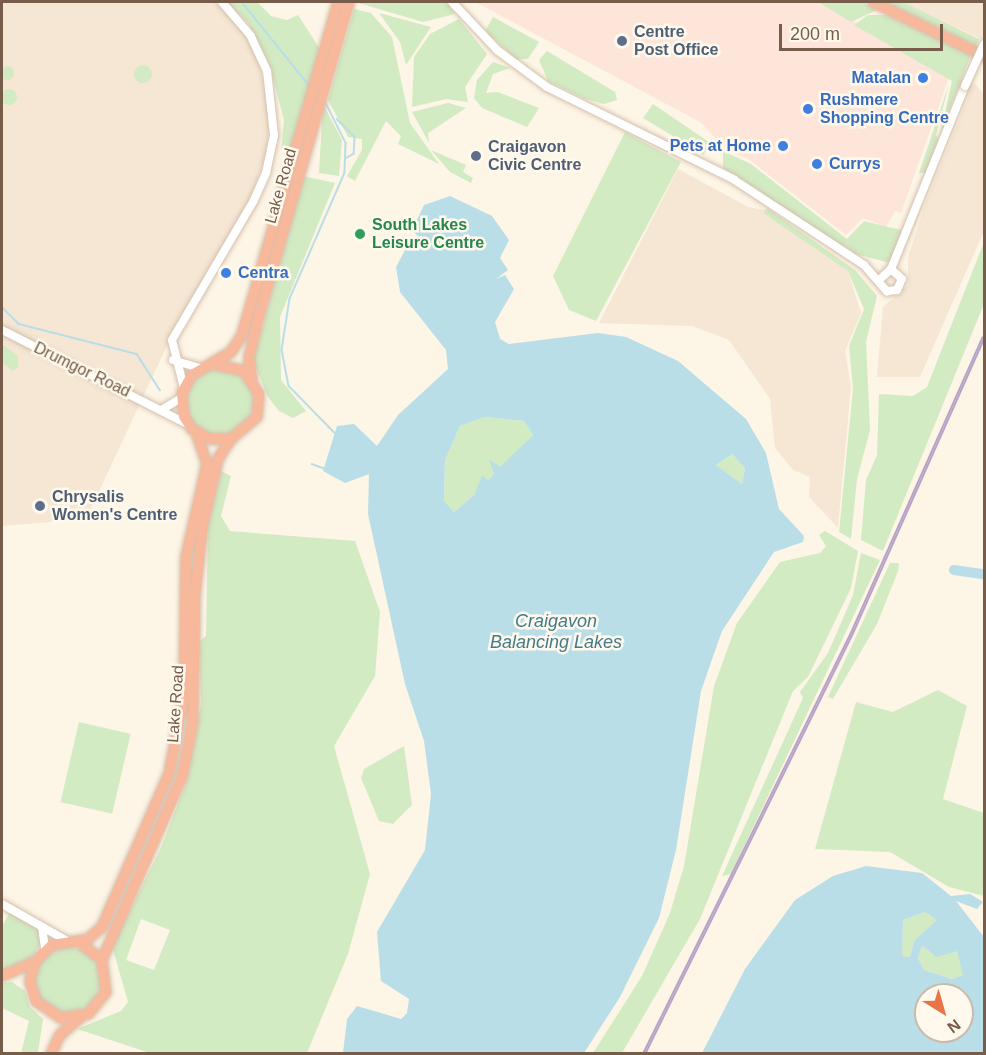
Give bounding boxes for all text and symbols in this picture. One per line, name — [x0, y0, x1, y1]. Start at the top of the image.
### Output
scale bar — [782, 12, 946, 50]
place label: Centre Post Office — [634, 22, 718, 60]
text: 200 m — [790, 24, 840, 44]
marker: Centre Post Office — [615, 34, 629, 48]
place label: Matalan — [851, 68, 911, 88]
marker: Matalan — [916, 71, 930, 85]
place label: Rushmere Shopping Centre — [820, 90, 949, 128]
marker: Rushmere Shopping Centre — [801, 102, 815, 116]
place label: Pets at Home — [670, 136, 771, 156]
place label: Craigavon Civic Centre — [488, 137, 581, 175]
marker: Pets at Home — [776, 139, 790, 153]
street label: Lake Road — [261, 146, 301, 226]
marker: Craigavon Civic Centre — [469, 149, 483, 163]
place label: Currys — [829, 154, 881, 174]
marker: Currys — [810, 157, 824, 171]
place label: South Lakes Leisure Centre — [372, 215, 484, 253]
marker: South Lakes Leisure Centre — [353, 227, 367, 241]
place label: Centra — [238, 263, 289, 283]
marker: Centra — [219, 266, 233, 280]
street label: Drumgor Road — [31, 338, 133, 402]
place label: Chrysalis Women's Centre — [52, 487, 177, 525]
marker: Chrysalis Women's Centre — [33, 499, 47, 513]
water label: Craigavon Balancing Lakes — [490, 611, 622, 654]
street label: Lake Road — [164, 665, 188, 743]
north arrow — [914, 983, 974, 1043]
text: N — [944, 1016, 964, 1036]

